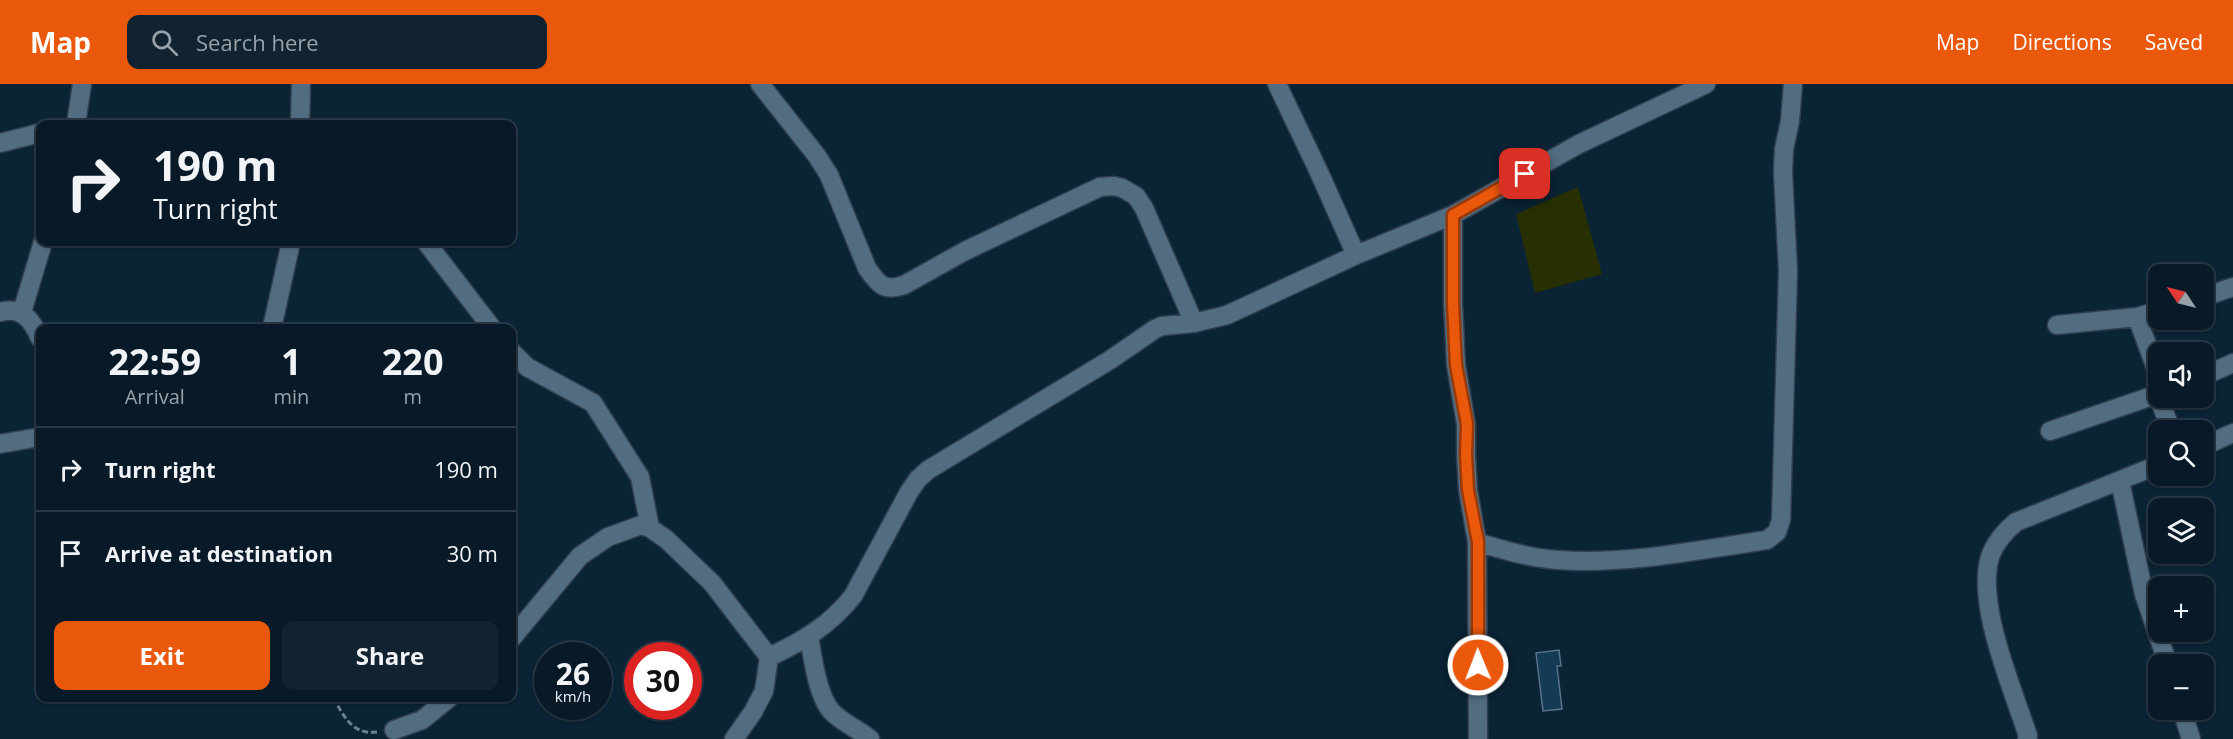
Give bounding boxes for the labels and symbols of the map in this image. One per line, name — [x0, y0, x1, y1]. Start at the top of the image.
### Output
pin — [1499, 148, 1550, 199]
north arrow — [2148, 264, 2214, 330]
position arrow — [1446, 633, 1510, 697]
speed limit sign: 30 — [624, 642, 702, 720]

